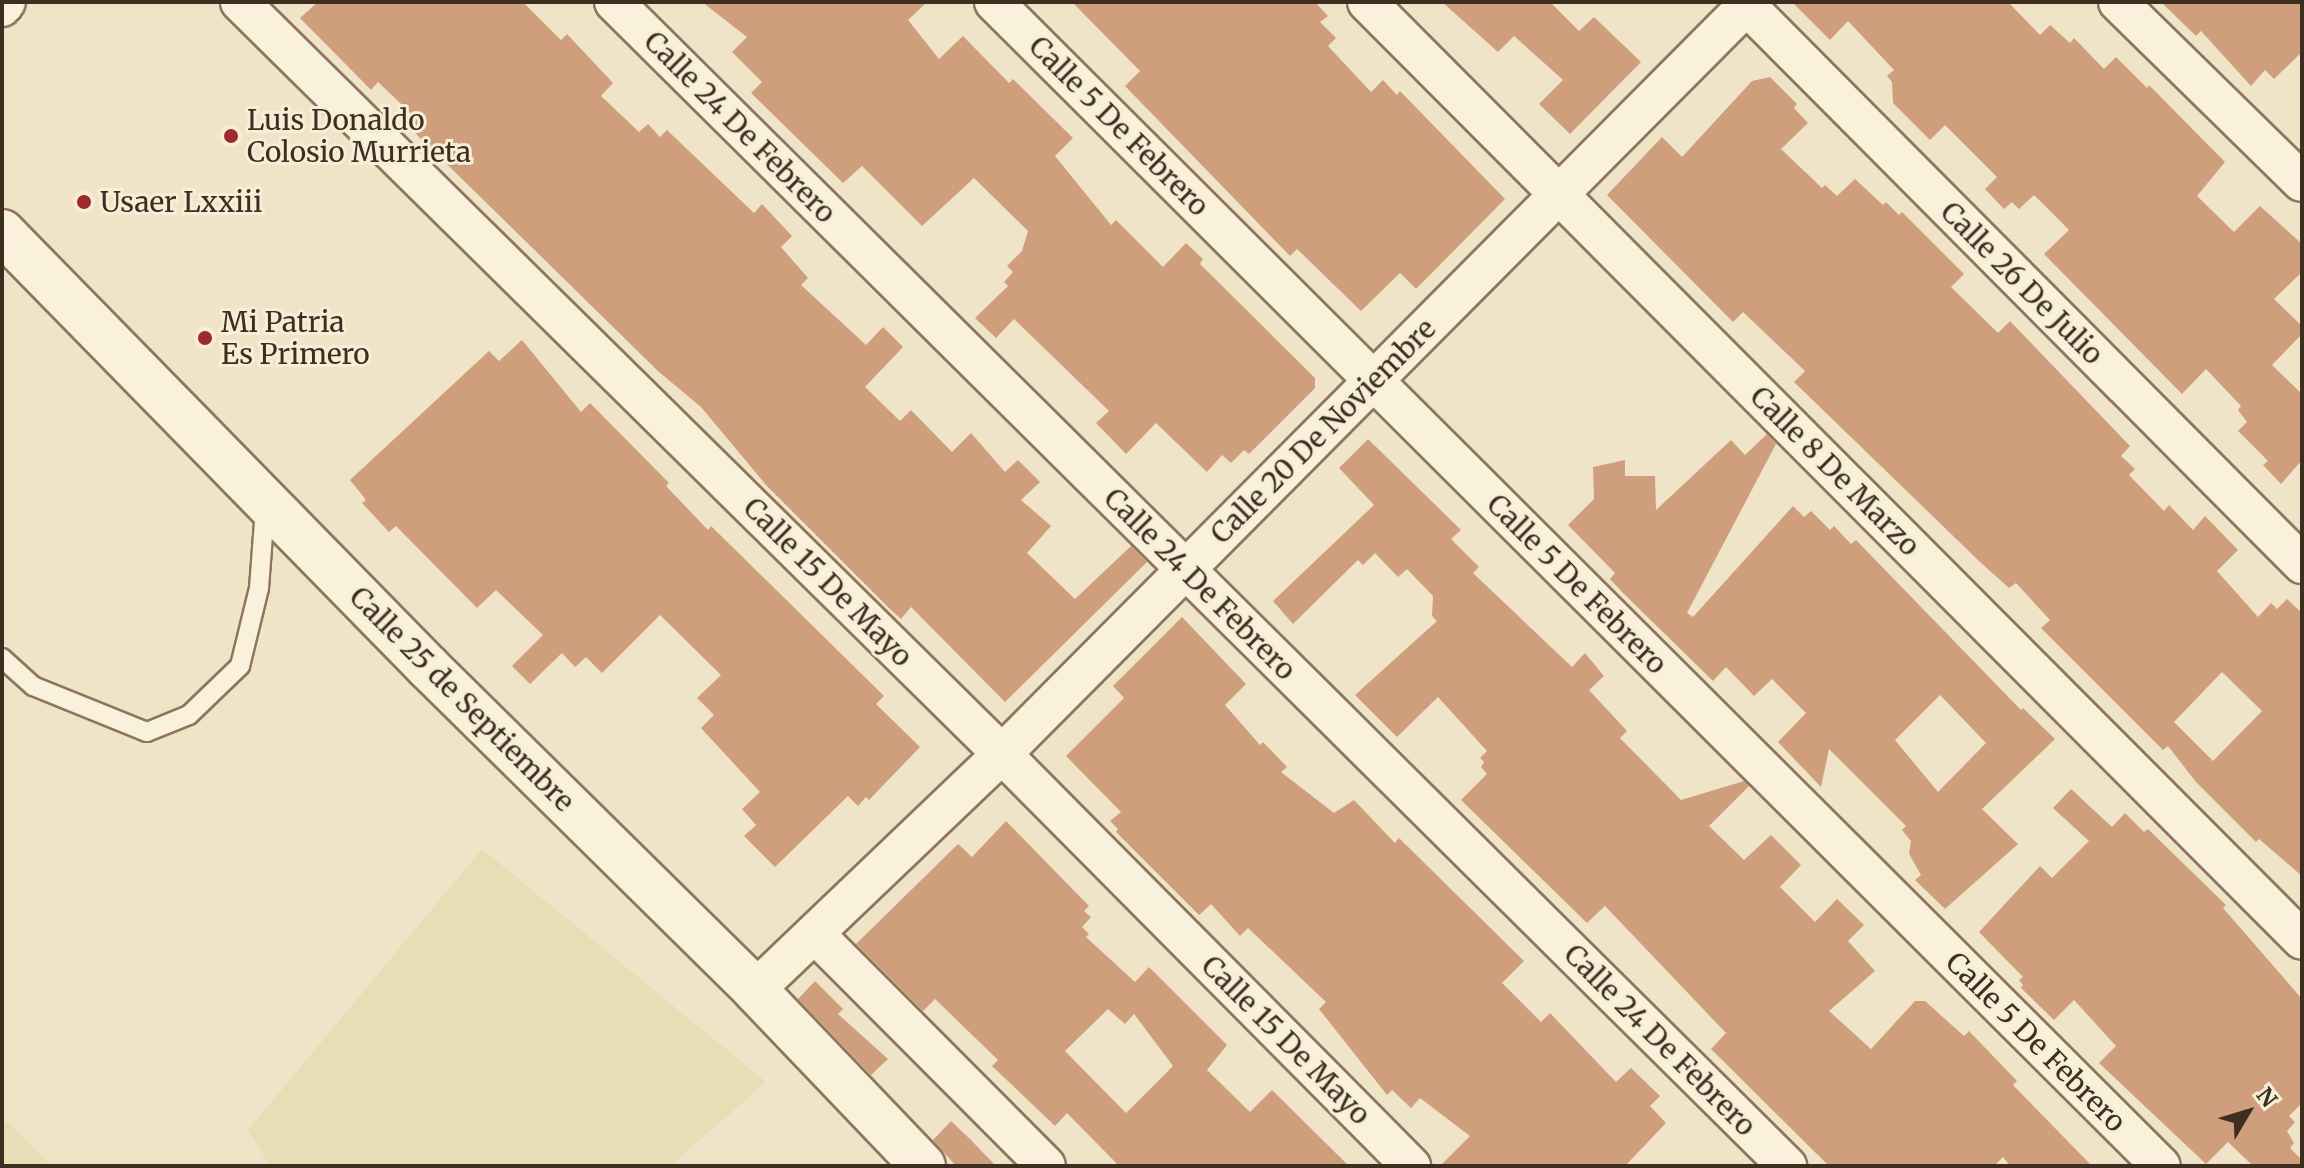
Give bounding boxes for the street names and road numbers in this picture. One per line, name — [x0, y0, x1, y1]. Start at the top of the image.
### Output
street label: Calle 24 De Febrero — [637, 24, 843, 230]
street label: Calle 5 De Febrero — [1022, 29, 1216, 223]
street label: Calle 26 De Julio — [1934, 195, 2110, 371]
street label: Calle 20 De Noviembre — [1204, 312, 1442, 550]
street label: Calle 8 De Marzo — [1743, 379, 1927, 563]
street label: Calle 24 De Febrero — [1097, 481, 1303, 687]
street label: Calle 5 De Febrero — [1480, 487, 1674, 681]
street label: Calle 15 De Mayo — [737, 491, 919, 673]
street label: Calle 25 de Septiembre — [343, 580, 581, 818]
street label: Calle 24 De Febrero — [1557, 937, 1763, 1143]
street label: Calle 5 De Febrero — [1939, 945, 2133, 1139]
street label: Calle 15 De Mayo — [1195, 949, 1377, 1131]

